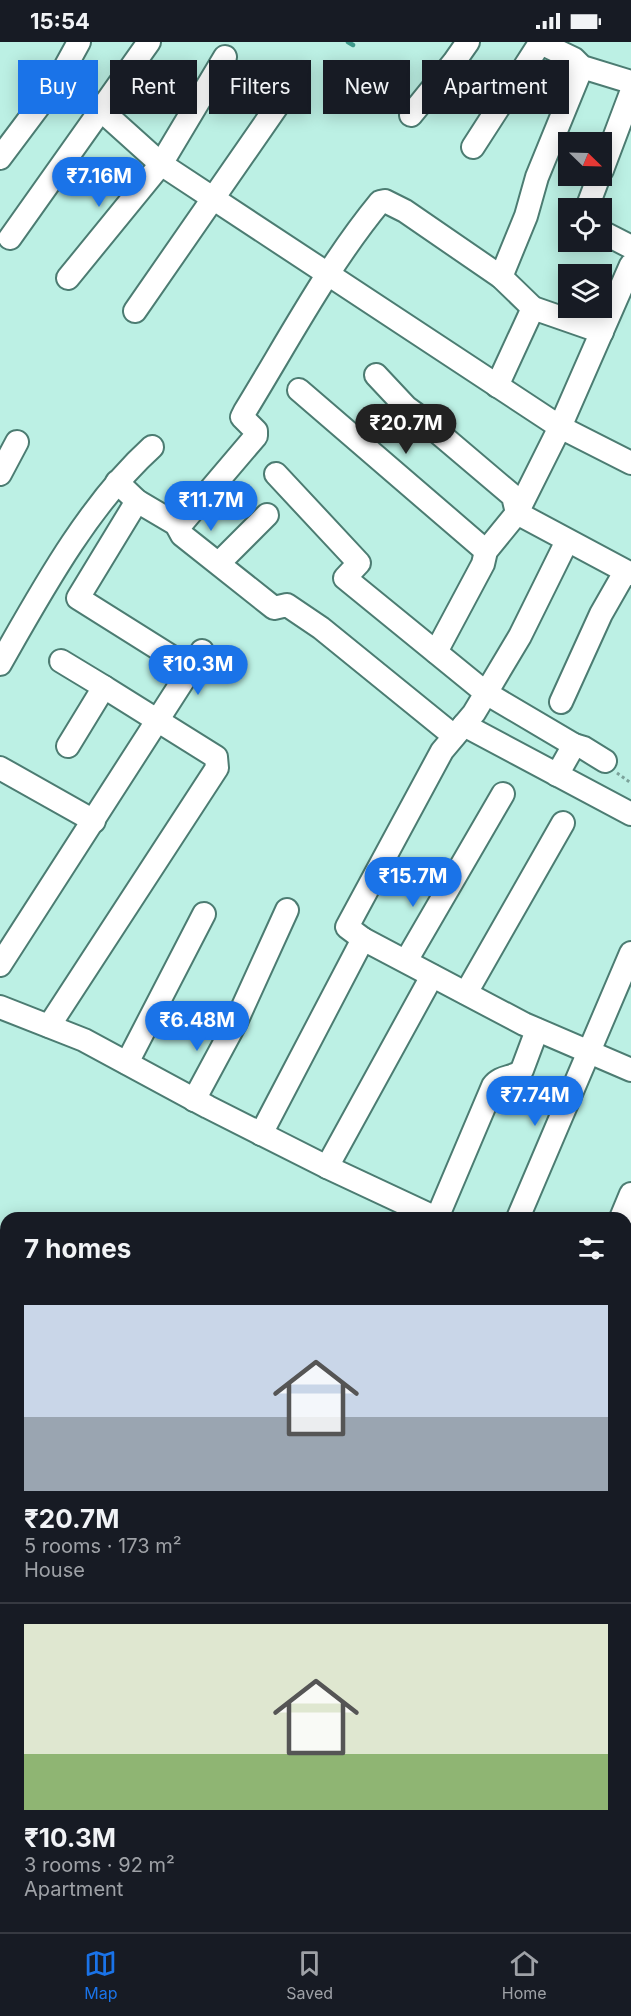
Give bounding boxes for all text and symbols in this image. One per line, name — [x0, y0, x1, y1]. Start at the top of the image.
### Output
text: 15:54 — [30, 8, 90, 34]
chip: Buy — [18, 60, 98, 114]
chip: Rent — [110, 60, 197, 114]
chip: Filters — [209, 60, 311, 114]
chip: New — [323, 60, 410, 114]
chip: Apartment — [422, 60, 569, 114]
north arrow — [558, 132, 612, 186]
map controls — [558, 132, 612, 318]
pin: ₹7.16M — [50, 157, 148, 208]
text: ₹7.16M — [66, 164, 132, 188]
button: locate — [558, 198, 612, 252]
button: layers — [558, 264, 612, 318]
pin: ₹20.7M — [357, 404, 455, 455]
text: ₹20.7M — [369, 411, 443, 435]
pin: ₹11.7M — [162, 481, 260, 532]
text: ₹11.7M — [178, 488, 244, 512]
pin: ₹10.3M — [149, 645, 247, 696]
text: ₹10.3M — [163, 652, 233, 676]
pin: ₹15.7M — [364, 857, 462, 908]
text: ₹15.7M — [379, 864, 447, 888]
pin: ₹6.48M — [148, 1001, 246, 1052]
text: ₹6.48M — [159, 1008, 235, 1032]
pin: ₹7.74M — [486, 1076, 584, 1127]
text: ₹7.74M — [500, 1083, 570, 1107]
icon: filters — [575, 1232, 608, 1265]
text: 7 homes — [24, 1233, 131, 1264]
icon: home — [262, 1344, 370, 1452]
text: ₹20.7M — [24, 1503, 119, 1534]
text: 5 rooms · 173 m² — [24, 1534, 182, 1558]
text: House — [24, 1558, 85, 1582]
icon: home — [262, 1663, 370, 1771]
text: ₹10.3M — [24, 1822, 116, 1853]
text: 3 rooms · 92 m² — [24, 1853, 175, 1877]
text: Apartment — [24, 1877, 123, 1901]
tab: Map — [84, 1947, 118, 2003]
tab: Saved — [286, 1947, 333, 2003]
tab: Home — [502, 1947, 547, 2003]

